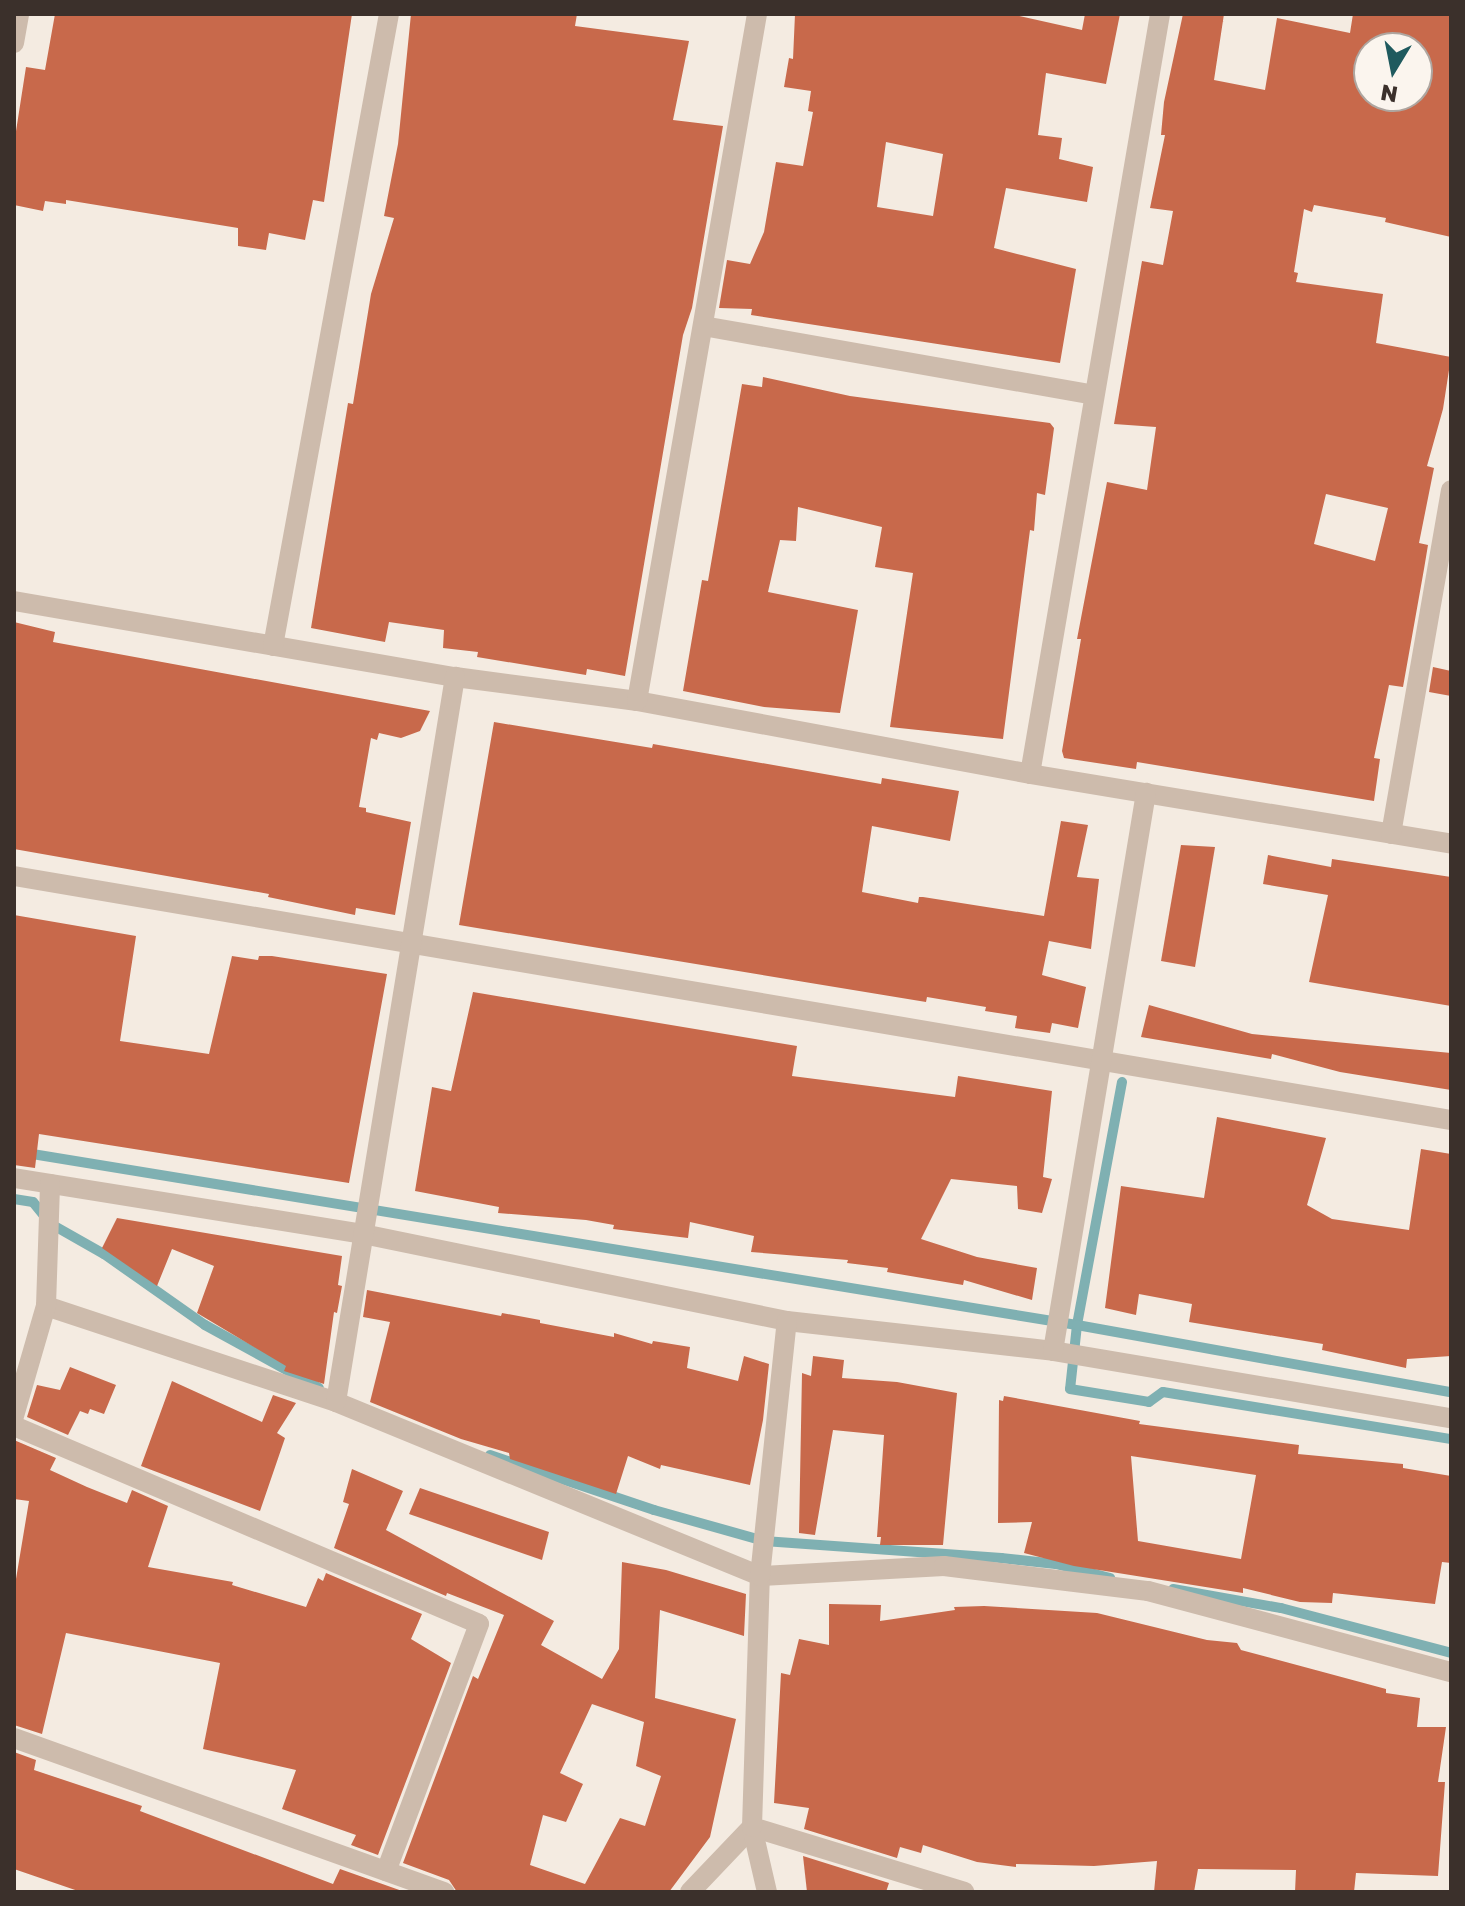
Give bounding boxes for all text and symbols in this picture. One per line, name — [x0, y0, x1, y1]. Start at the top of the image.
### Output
north arrow — [1353, 32, 1433, 112]
text: N — [1379, 79, 1400, 109]

